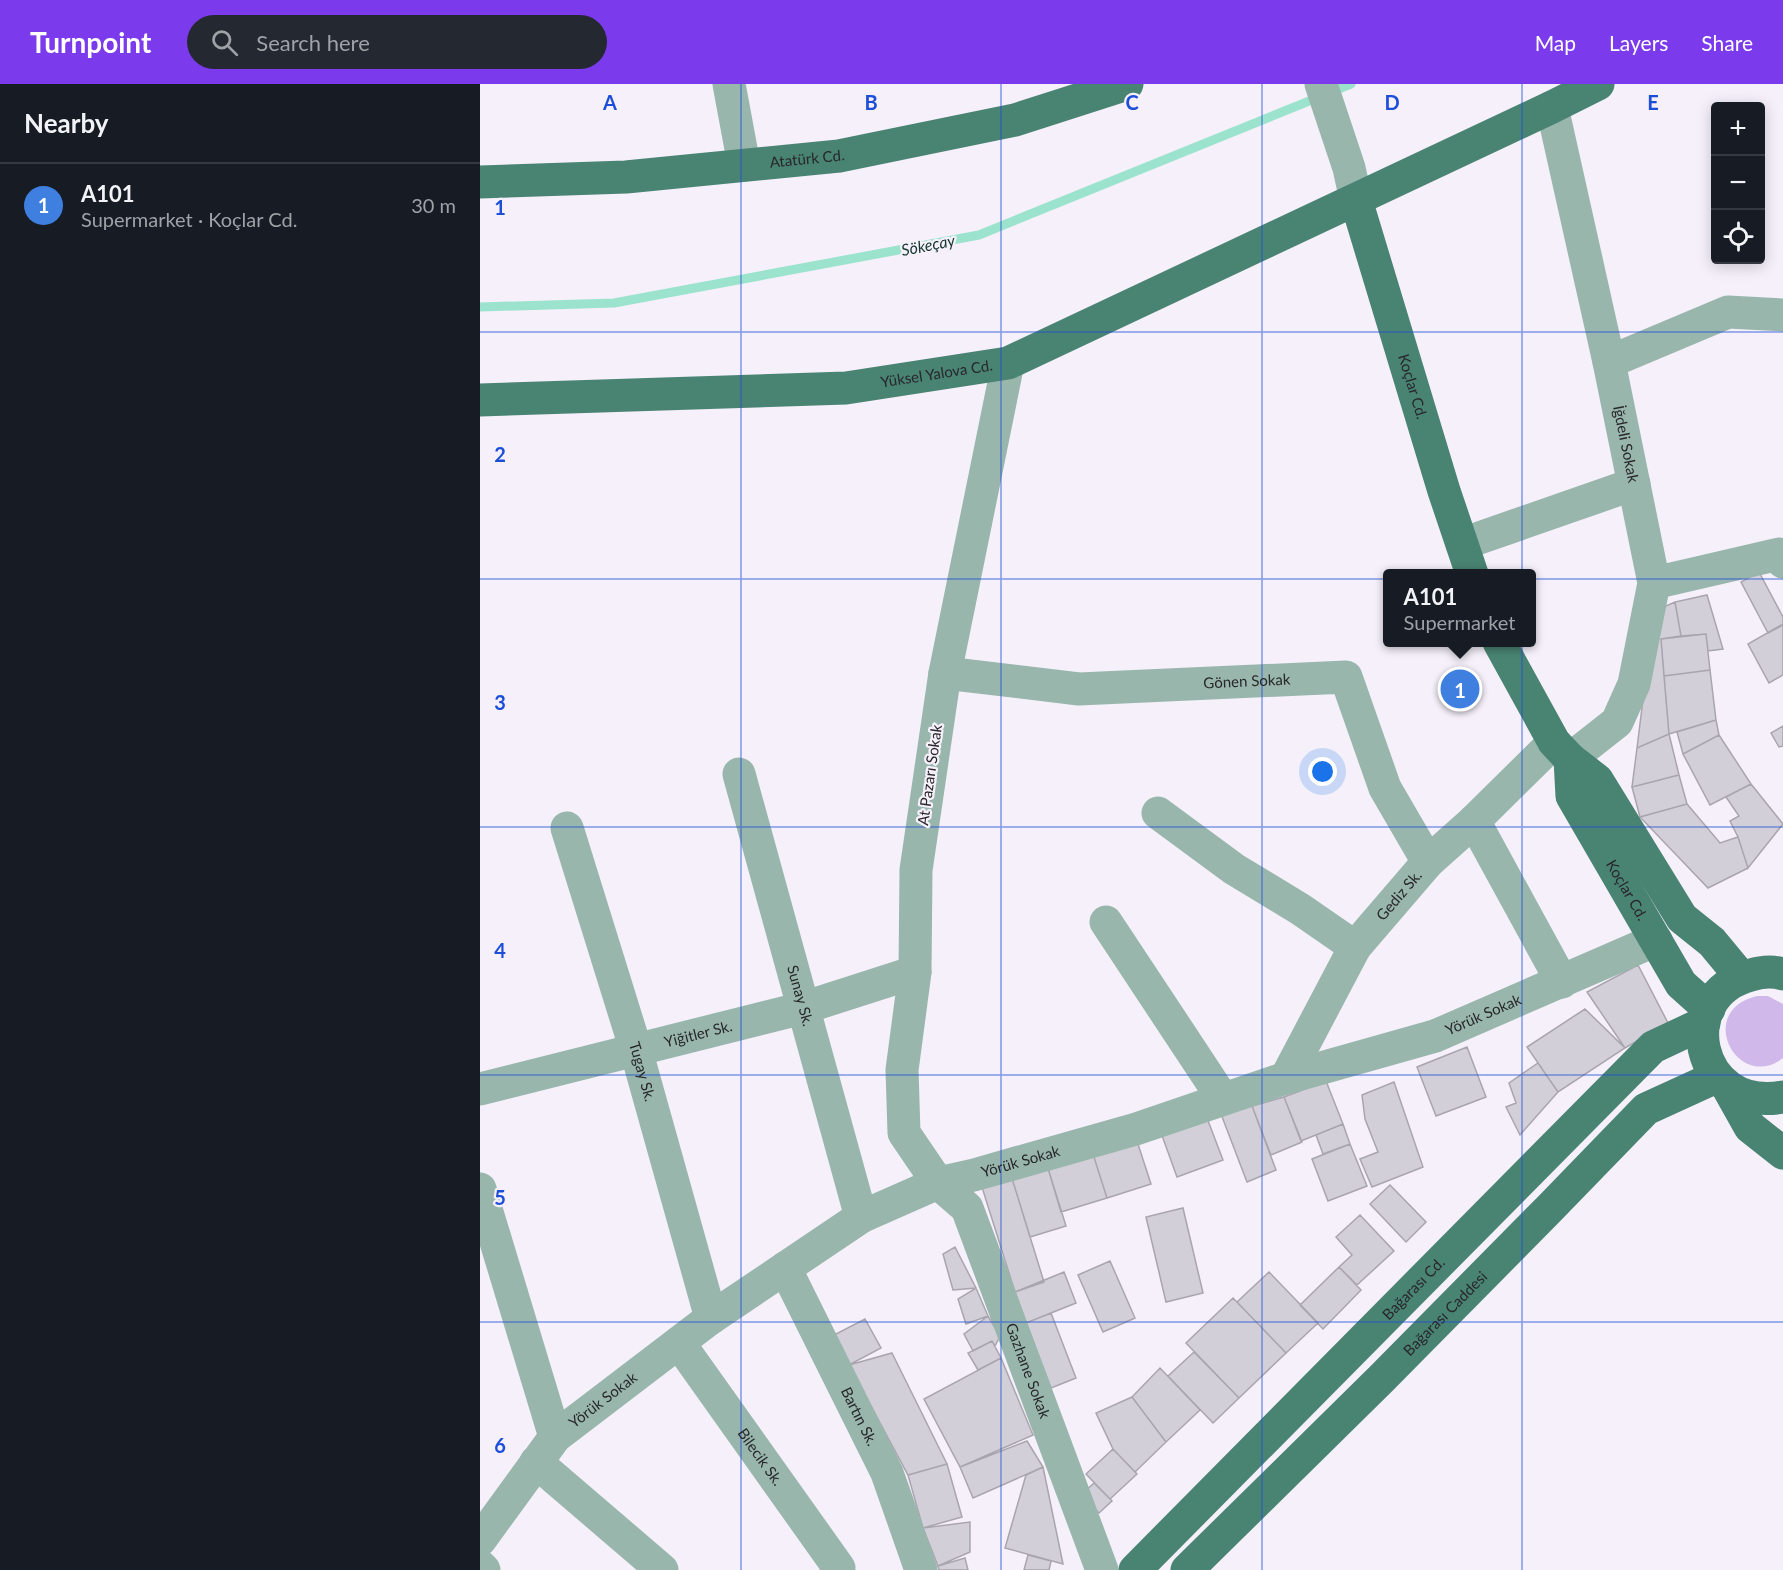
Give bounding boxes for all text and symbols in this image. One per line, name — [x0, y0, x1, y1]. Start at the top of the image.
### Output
search box — [187, 15, 607, 69]
text: Turnpoint — [30, 25, 151, 59]
icon: search — [208, 26, 241, 59]
text: Search here — [256, 29, 370, 56]
text: Map — [1535, 30, 1576, 55]
text: Layers — [1609, 30, 1668, 55]
text: Share — [1701, 30, 1753, 55]
text: A — [602, 90, 617, 114]
text: B — [864, 90, 878, 114]
text: C — [1125, 90, 1139, 114]
text: D — [1384, 90, 1400, 114]
text: E — [1647, 90, 1659, 114]
map controls — [1711, 102, 1765, 264]
button: + — [1711, 102, 1765, 156]
text: Nearby — [24, 107, 109, 139]
street label: Atatürk Cd. — [769, 145, 846, 171]
button: − — [1711, 156, 1765, 210]
text: A101 — [81, 180, 135, 207]
text: 1 — [38, 193, 49, 217]
text: 30 m — [411, 193, 456, 217]
text: 1 — [494, 195, 506, 219]
text: Supermarket · Koçlar Cd. — [81, 207, 297, 231]
button: locate — [1711, 210, 1765, 264]
water label: Sökeçay — [900, 230, 957, 259]
street label: Koçlar Cd. — [1395, 352, 1432, 421]
street label: Yüksel Yalova Cd. — [879, 355, 994, 391]
street label: İğdeli Sokak — [1610, 404, 1643, 484]
text: 2 — [494, 442, 506, 466]
popup — [1383, 569, 1536, 647]
text: A101 — [1404, 583, 1457, 610]
text: Supermarket — [1404, 610, 1515, 634]
pin: 1 — [1440, 666, 1480, 712]
street label: Gönen Sokak — [1203, 669, 1291, 691]
text: 3 — [494, 690, 506, 714]
street label: At Pazarı Sokak — [913, 723, 945, 826]
your location — [1308, 757, 1337, 786]
street label: Koçlar Cd. — [1603, 856, 1652, 923]
street label: Gediz Sk. — [1372, 866, 1425, 924]
text: 4 — [494, 938, 506, 962]
street label: Sunay Sk. — [784, 963, 818, 1028]
street label: Yörük Sokak — [1442, 989, 1524, 1038]
street label: Yiğitler Sk. — [662, 1016, 734, 1050]
street label: Tugay Sk. — [626, 1039, 660, 1103]
street label: Yörük Sokak — [979, 1141, 1062, 1181]
text: 5 — [494, 1185, 506, 1209]
street label: Bağarası Cd. — [1378, 1253, 1448, 1323]
street label: Bağarası Caddesi — [1399, 1267, 1490, 1359]
street label: Gazhane Sokak — [1003, 1320, 1055, 1421]
street label: Yörük Sokak — [565, 1368, 641, 1431]
street label: Bartın Sk. — [838, 1384, 882, 1448]
street label: Bilecik Sk. — [734, 1424, 787, 1489]
text: 6 — [494, 1433, 506, 1457]

